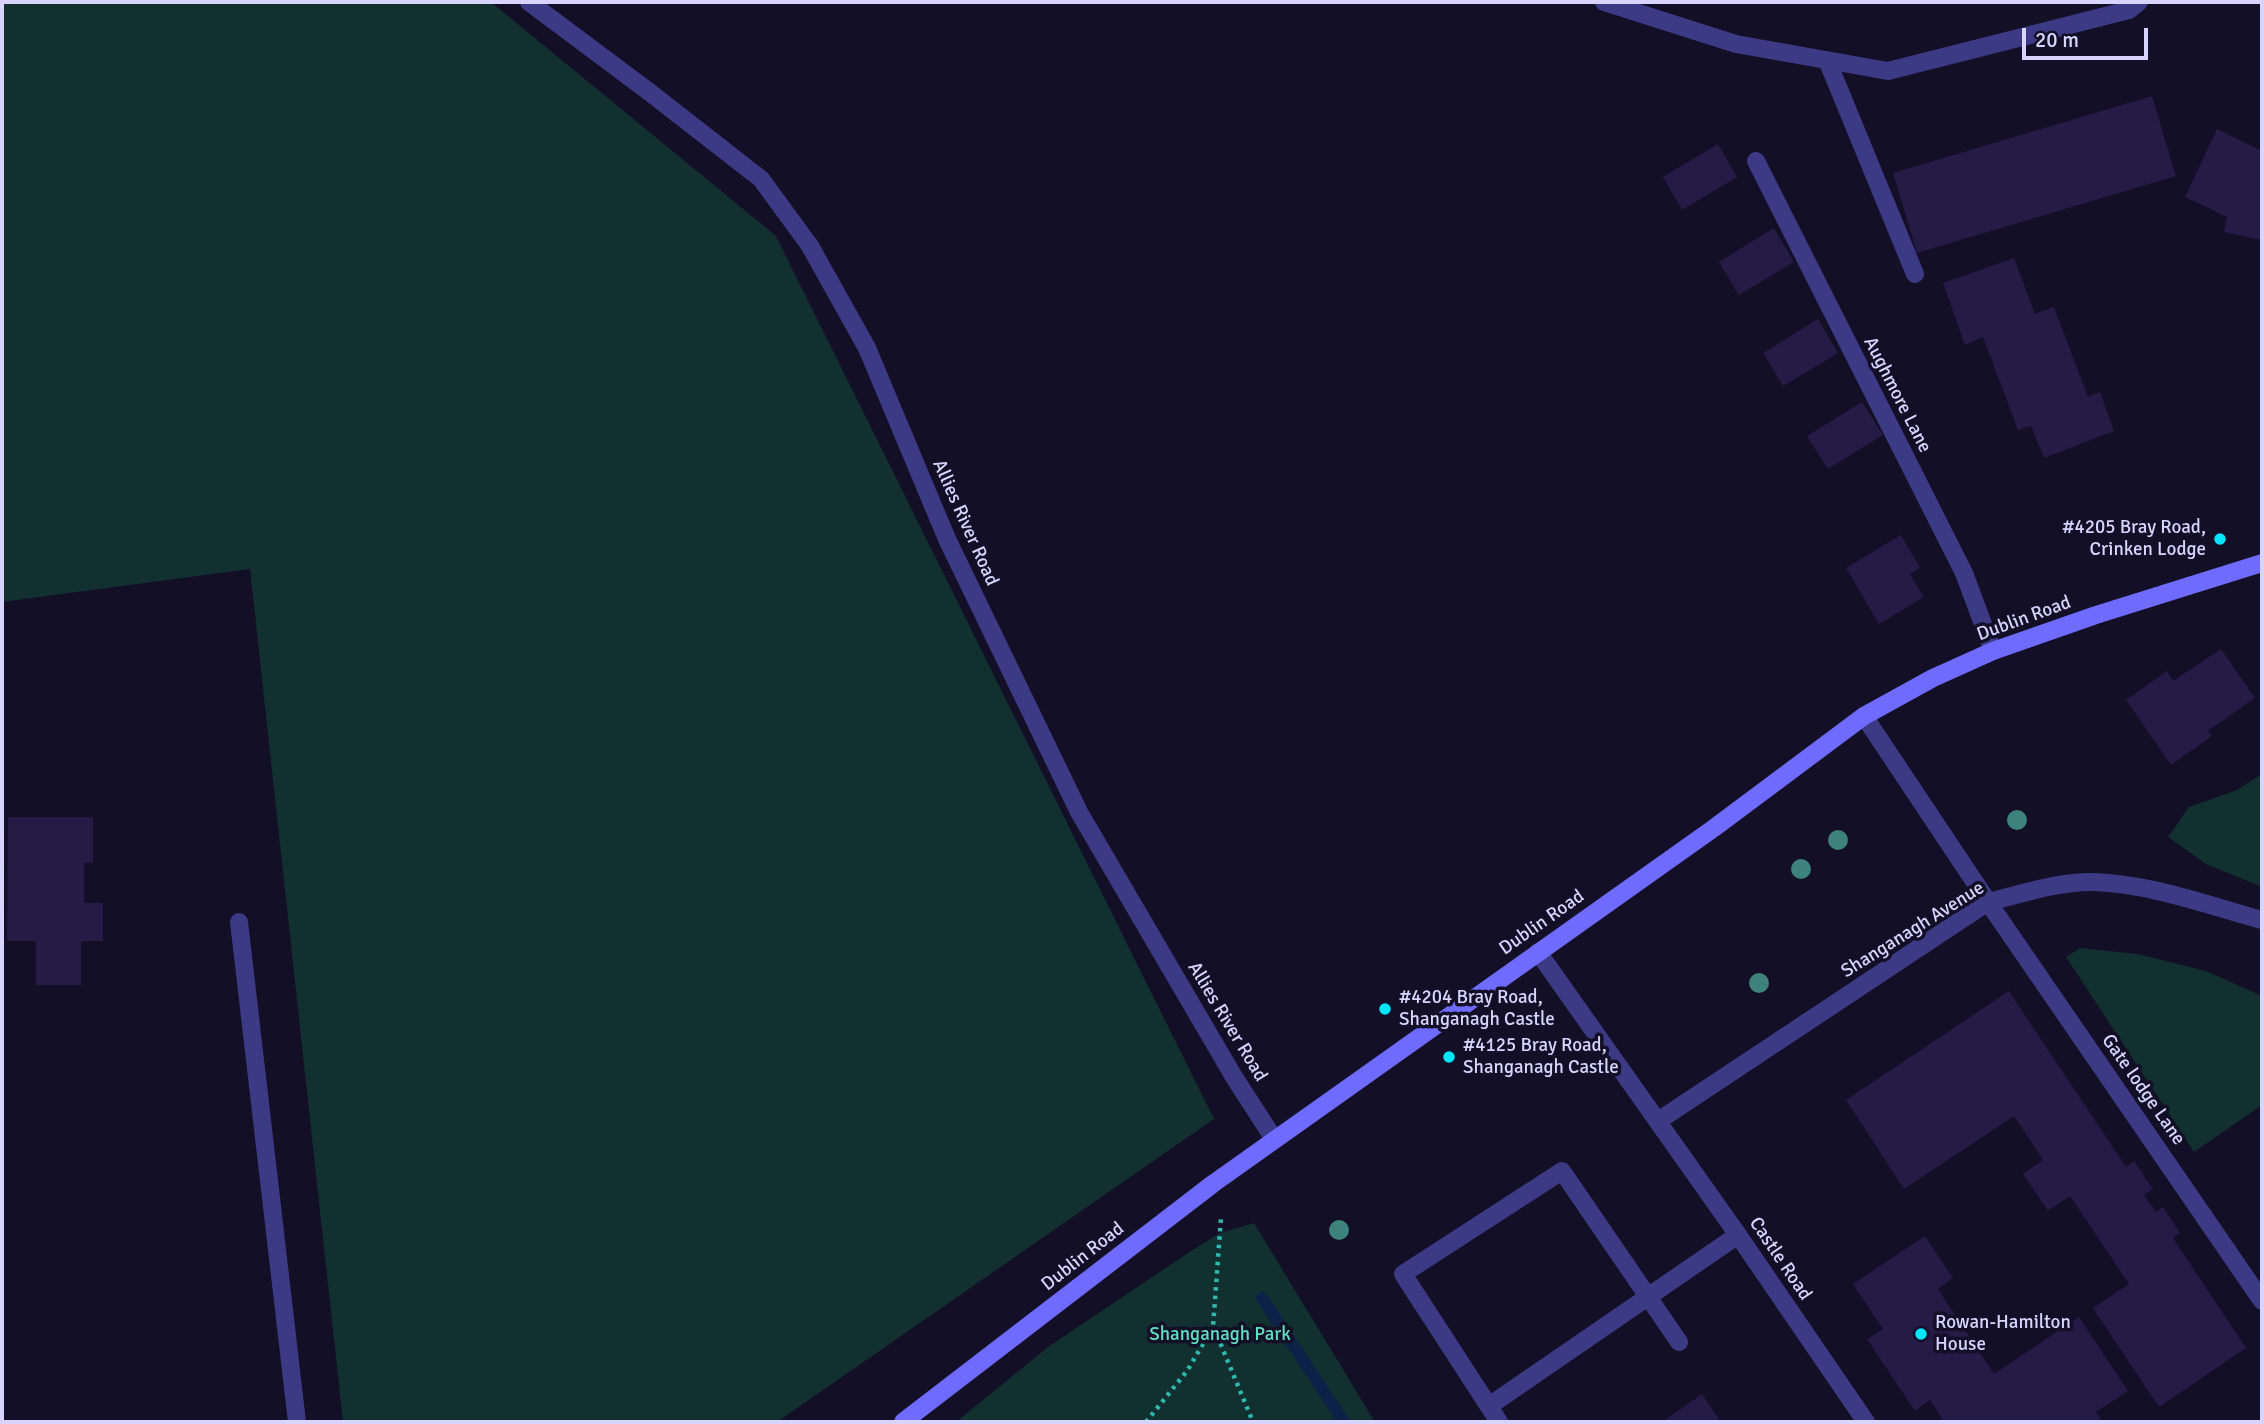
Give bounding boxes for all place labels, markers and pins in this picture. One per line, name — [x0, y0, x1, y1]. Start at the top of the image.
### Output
place label: #4205 Bray Road, Crinken Lodge — [2062, 517, 2206, 561]
marker: #4205 Bray Road, Crinken Lodge — [2212, 531, 2228, 547]
place label: #4204 Bray Road, Shanganagh Castle — [1399, 987, 1555, 1031]
marker: #4204 Bray Road, Shanganagh Castle — [1377, 1001, 1393, 1017]
place label: #4125 Bray Road, Shanganagh Castle — [1463, 1035, 1619, 1079]
marker: #4125 Bray Road, Shanganagh Castle — [1441, 1049, 1457, 1065]
place label: Rowan-Hamilton House — [1935, 1312, 2071, 1356]
marker: Rowan-Hamilton House — [1913, 1326, 1929, 1342]

